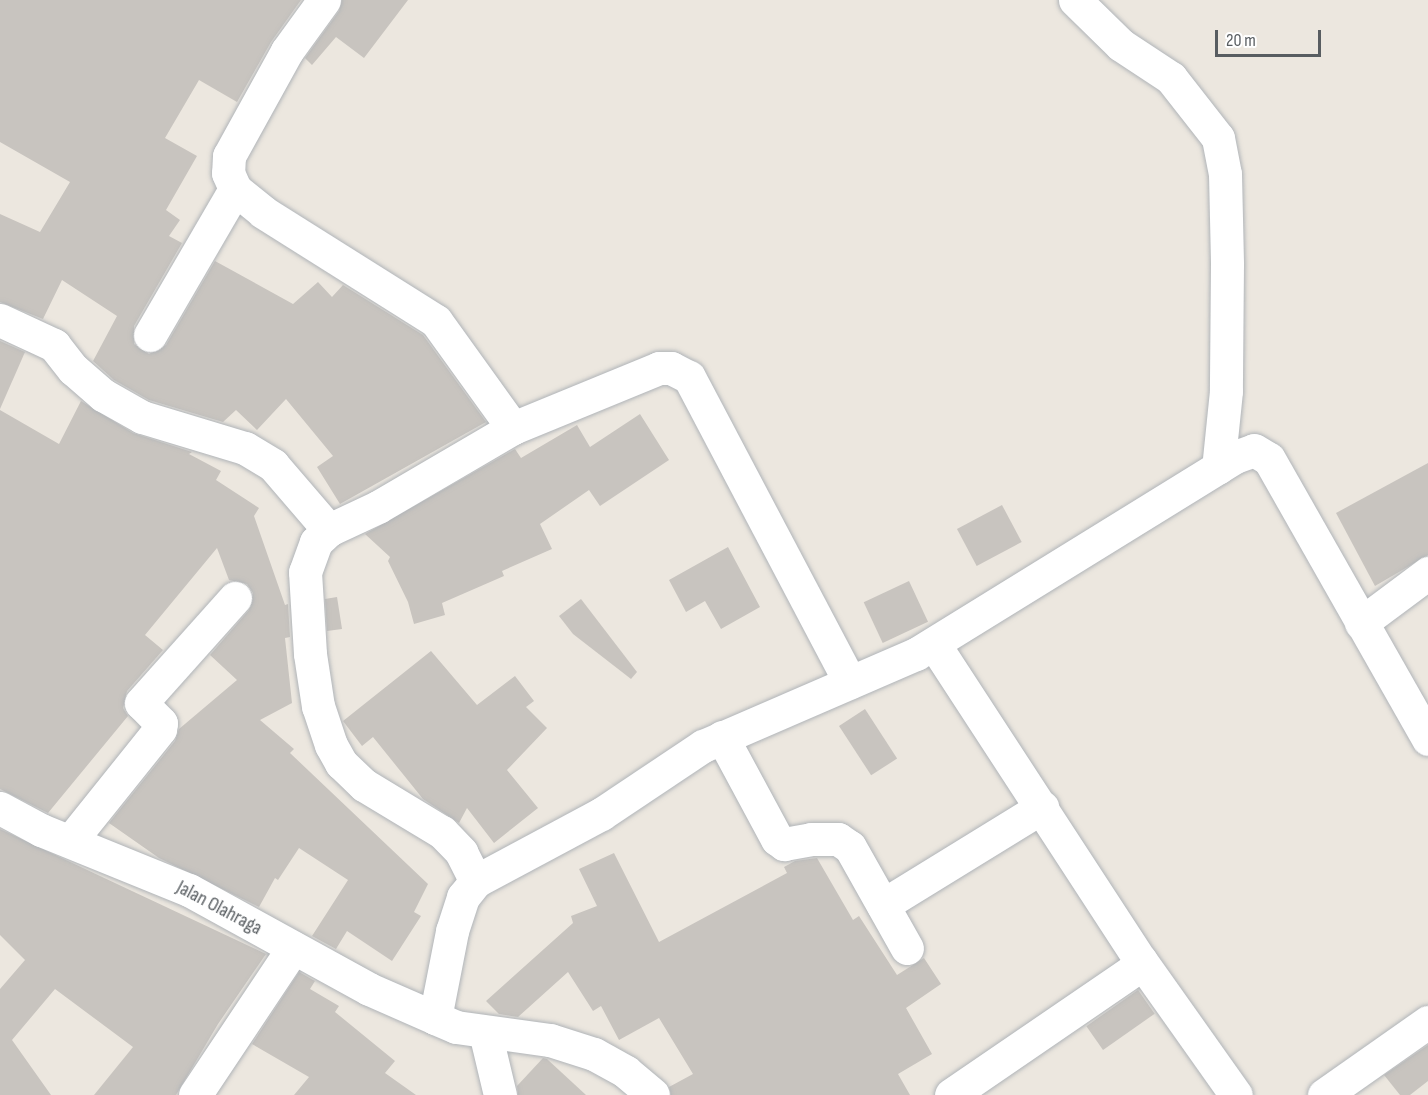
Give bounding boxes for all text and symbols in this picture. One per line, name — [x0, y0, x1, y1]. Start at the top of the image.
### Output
scale bar — [1218, 18, 1324, 56]
text: 20 m — [1226, 30, 1256, 51]
street label: Jalan Olahraga — [172, 875, 266, 941]

